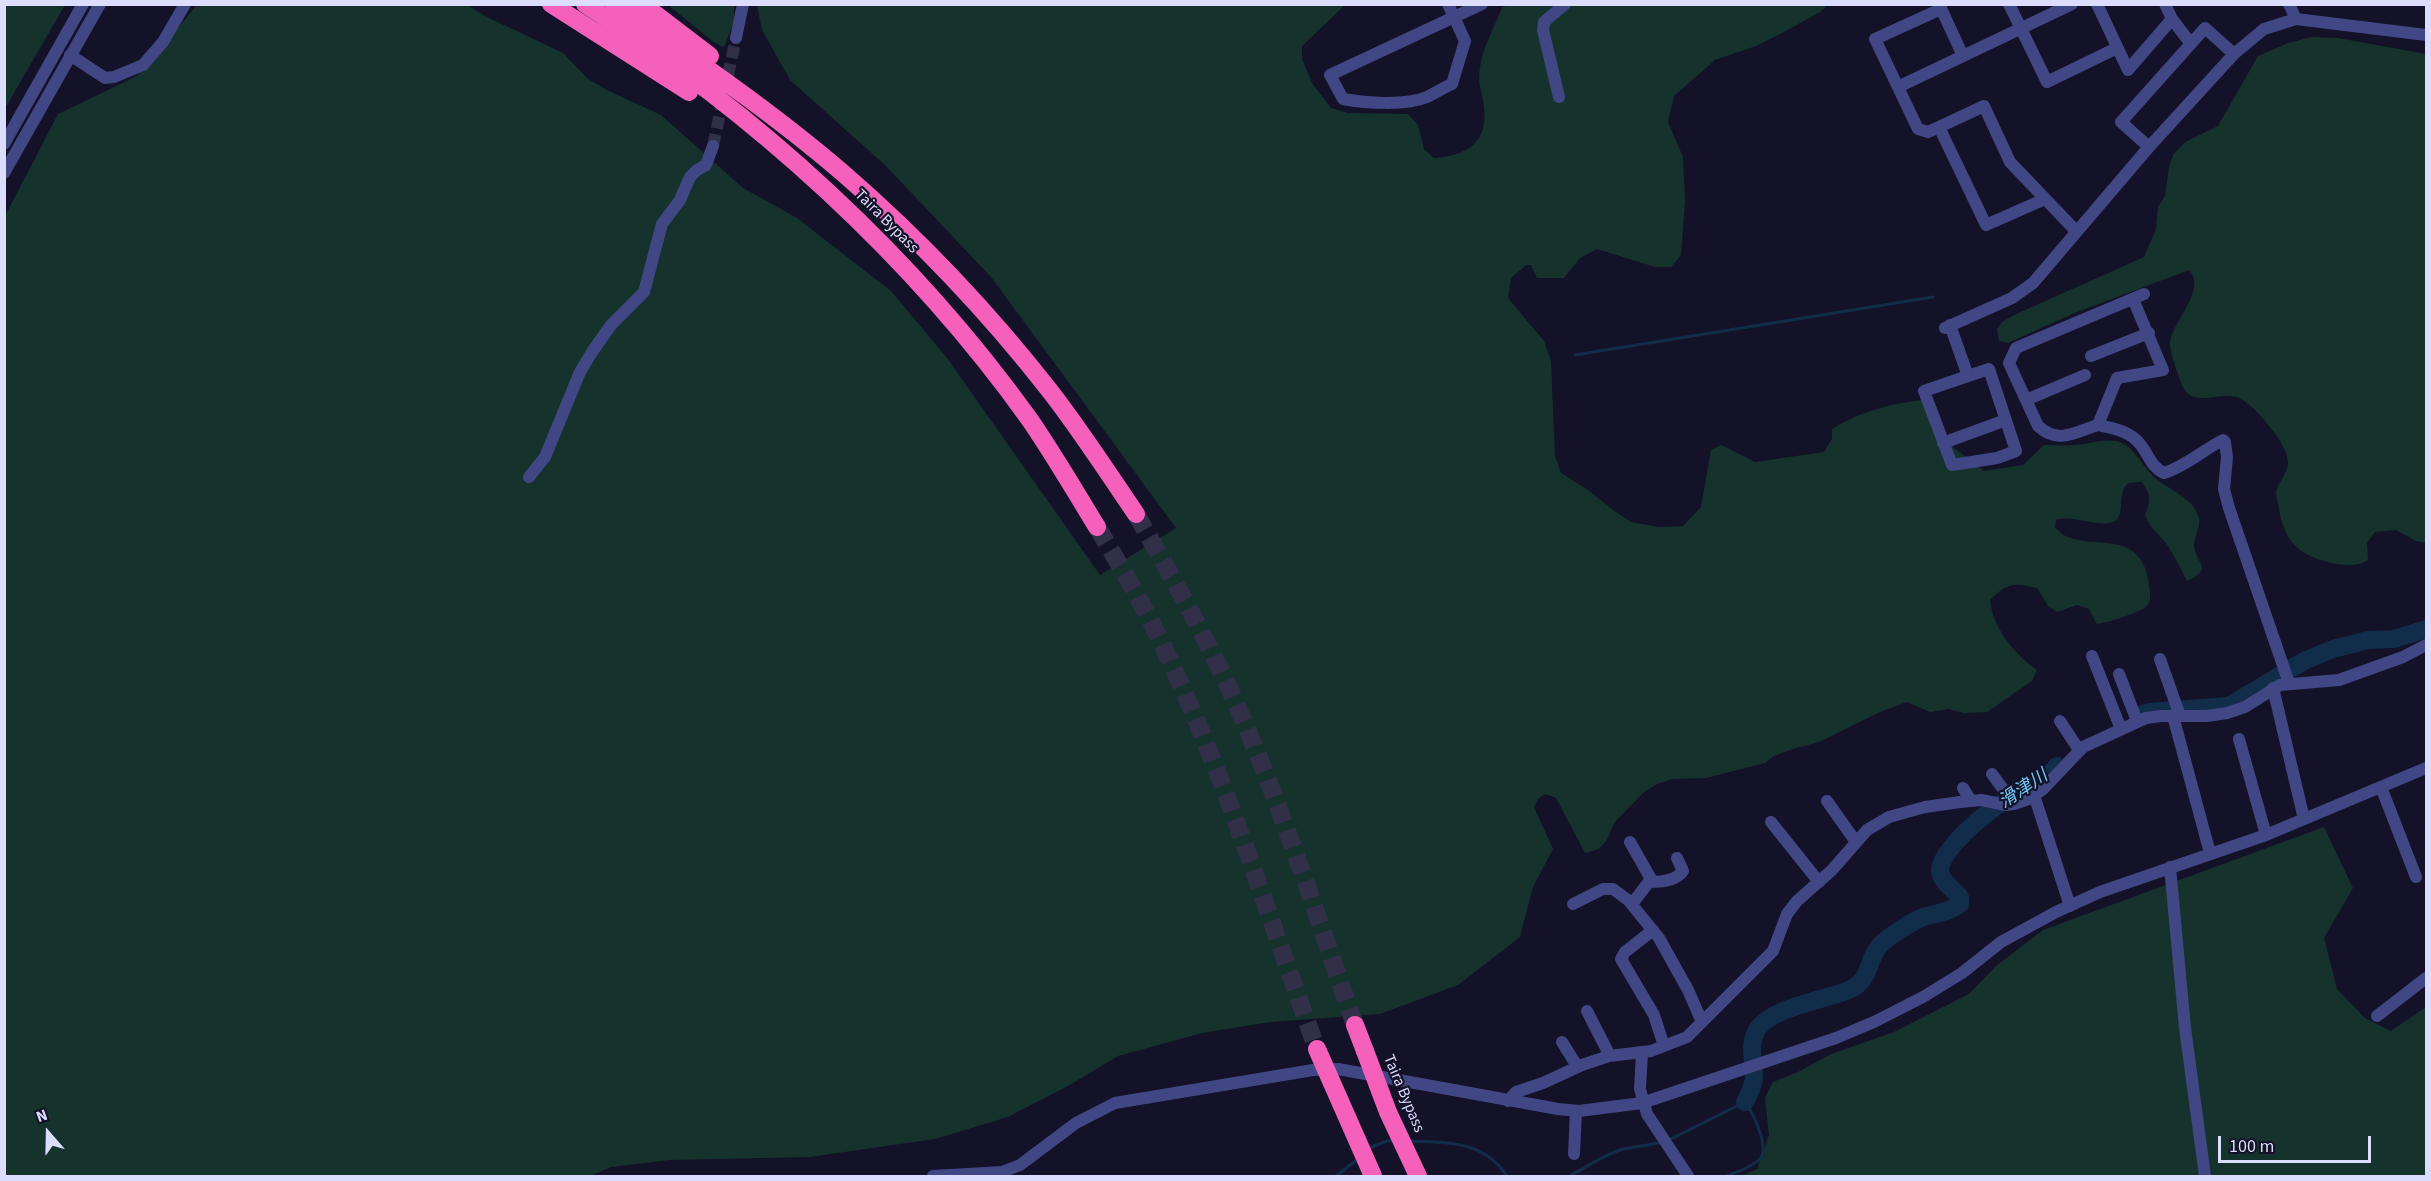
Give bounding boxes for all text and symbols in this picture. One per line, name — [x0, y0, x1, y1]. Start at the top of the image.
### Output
street label: Taira Bypass — [850, 186, 922, 258]
water label: 滑津川 — [1996, 766, 2052, 814]
street label: Taira Bypass — [1378, 1052, 1428, 1136]
north arrow — [18, 1103, 78, 1163]
text: N — [33, 1104, 51, 1128]
scale bar — [2221, 1124, 2374, 1162]
text: 100 m — [2229, 1134, 2274, 1159]

